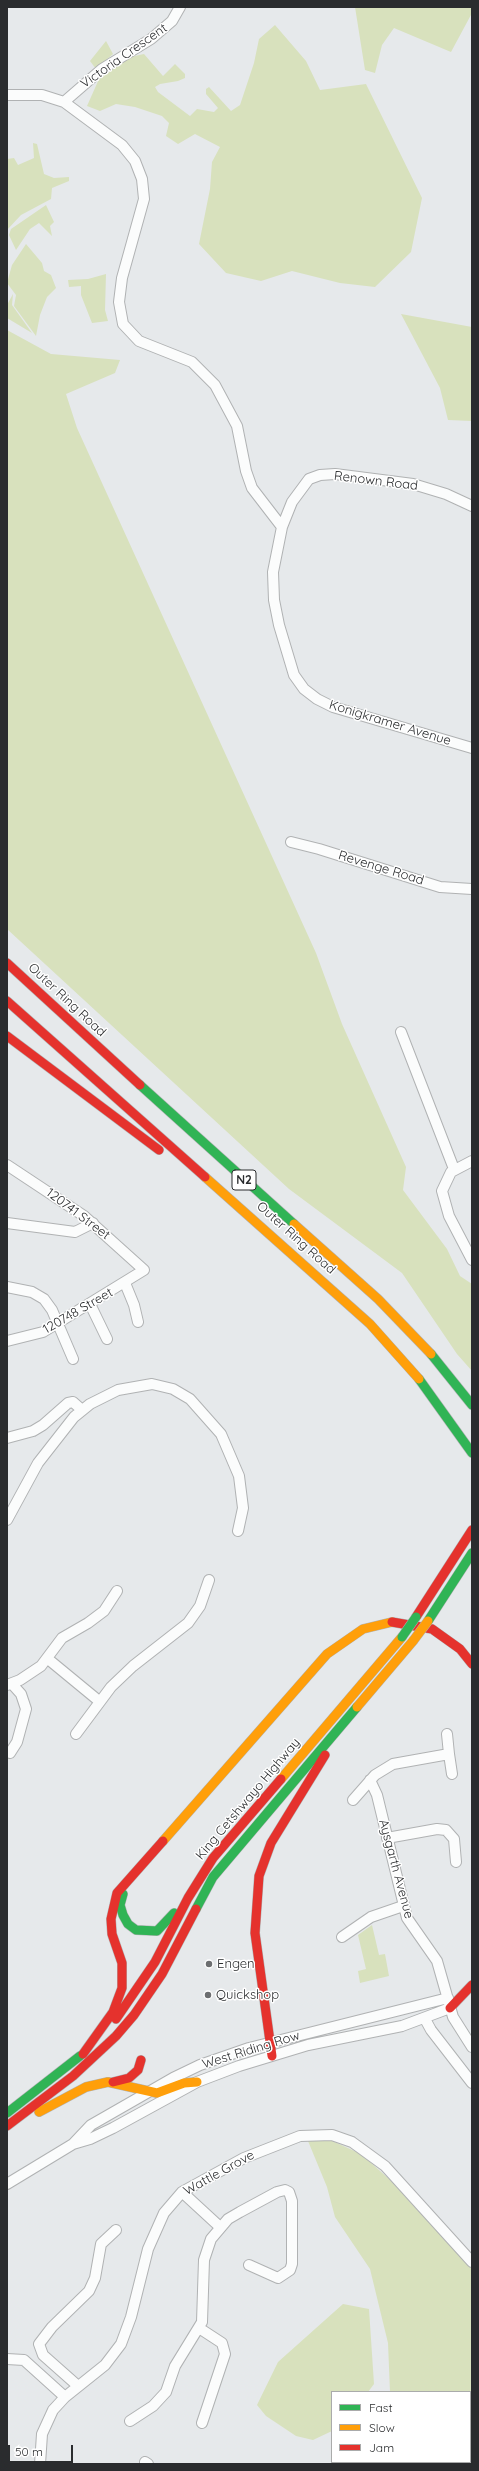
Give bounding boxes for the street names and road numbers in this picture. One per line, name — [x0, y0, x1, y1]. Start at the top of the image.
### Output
street label: Victoria Crescent — [78, 20, 170, 92]
street label: Renown Road — [333, 468, 419, 494]
street label: Konigkramer Avenue — [327, 697, 453, 749]
street label: Revenge Road — [336, 848, 426, 888]
street label: Outer Ring Road — [25, 960, 109, 1040]
road number: N2 — [232, 1170, 256, 1190]
street label: 120741 Street — [43, 1185, 113, 1243]
street label: Outer Ring Road — [253, 1199, 339, 1277]
street label: 120748 Street — [40, 1285, 116, 1337]
street label: King Cetshwayo Highway — [193, 1735, 303, 1863]
street label: Aysgarth Avenue — [375, 1818, 417, 1920]
street label: West Riding Row — [200, 2028, 302, 2072]
street label: Wattle Grove — [181, 2147, 257, 2199]

